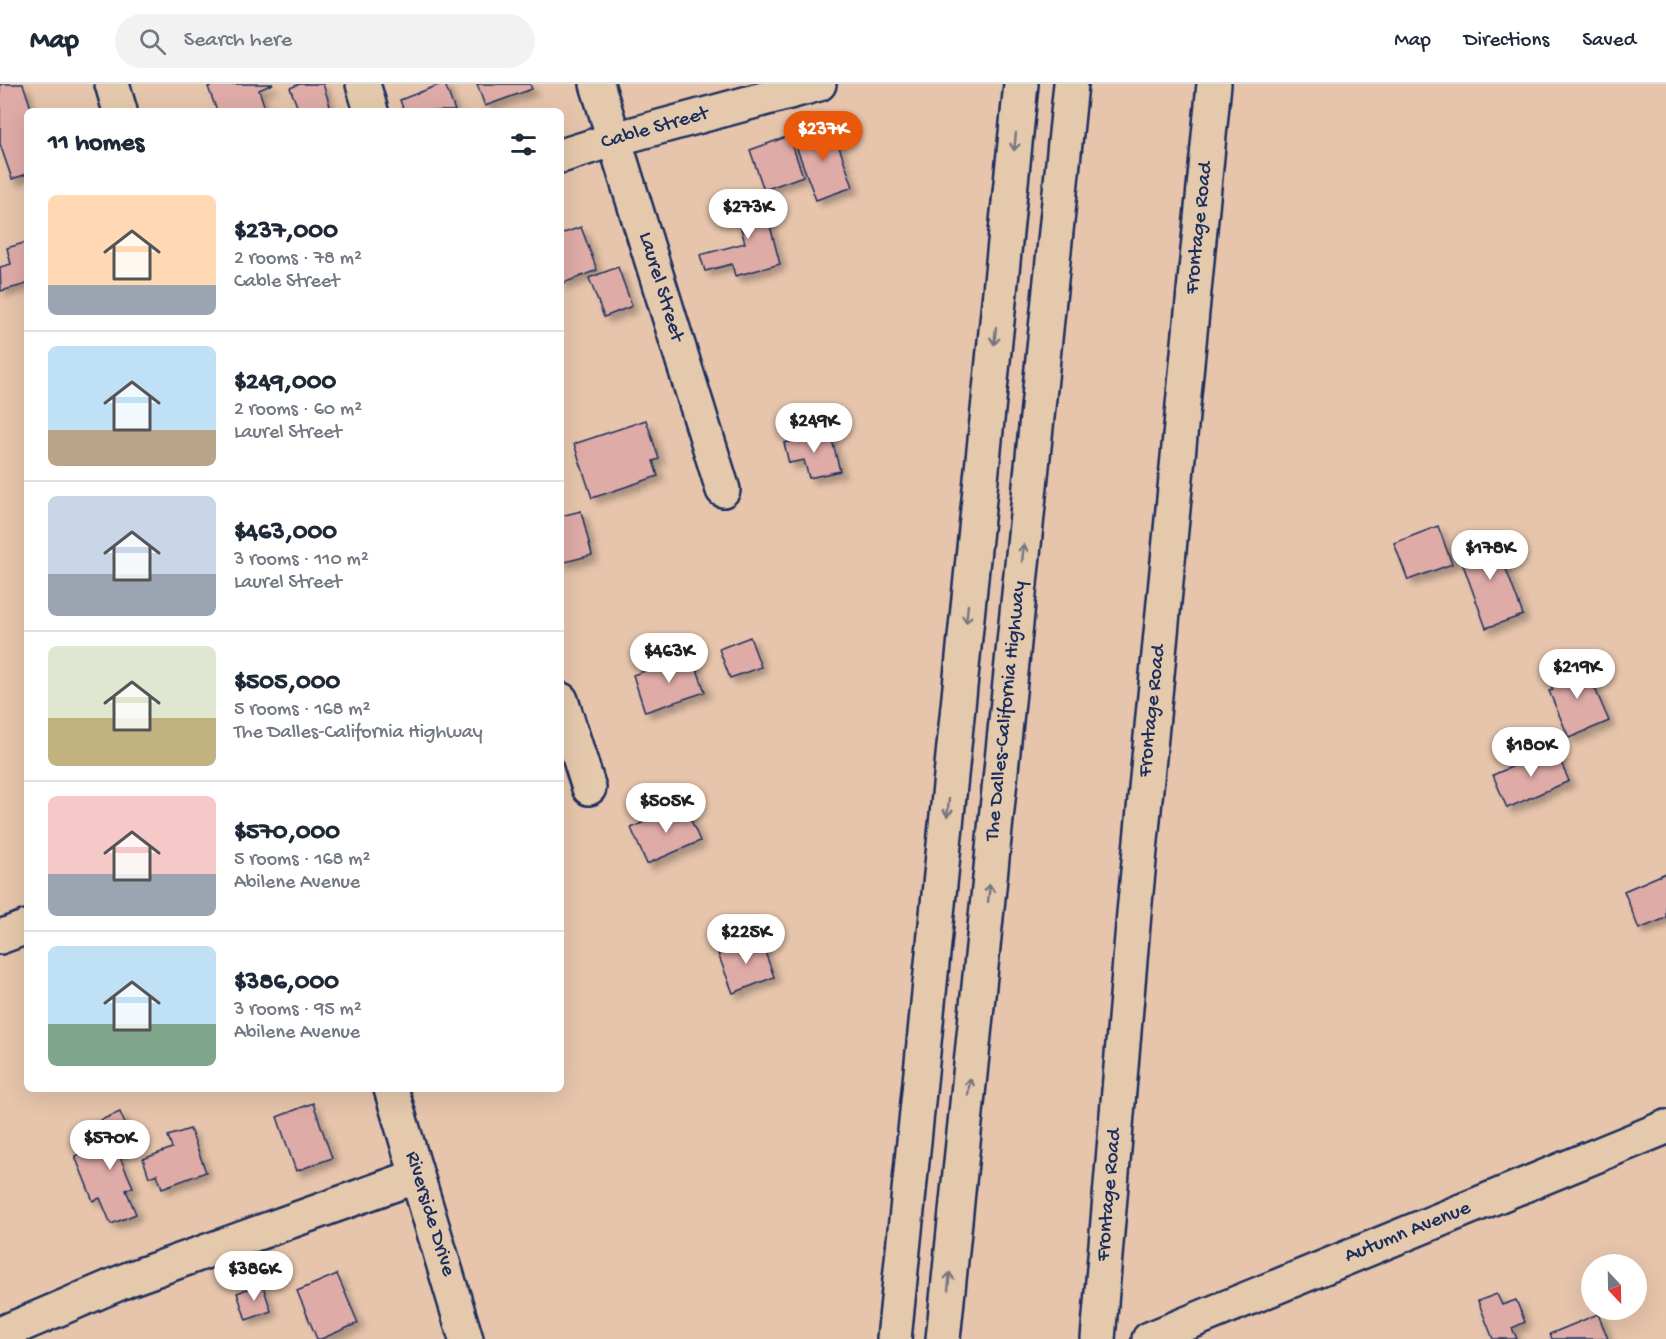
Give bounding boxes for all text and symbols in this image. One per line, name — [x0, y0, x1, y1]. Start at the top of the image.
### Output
search box — [115, 14, 535, 68]
text: Map — [30, 25, 79, 58]
icon: search — [136, 25, 169, 58]
text: Search here — [184, 28, 292, 54]
text: Map — [1394, 29, 1431, 54]
text: Directions — [1464, 29, 1549, 54]
text: Saved — [1582, 29, 1636, 54]
street label: Cable Street — [598, 101, 714, 156]
pin: $237K — [781, 111, 865, 162]
text: $237K — [798, 119, 848, 142]
icon: filters — [507, 128, 540, 161]
text: 11 homes — [48, 129, 144, 160]
one-way arrow — [1009, 132, 1020, 152]
street label: Frontage Road — [1181, 159, 1220, 296]
pin: $273K — [706, 189, 790, 240]
text: $273K — [723, 197, 773, 220]
text: $237,000 — [234, 217, 338, 248]
icon: home — [96, 219, 168, 291]
street label: Laurel Street — [632, 229, 689, 347]
text: 2 rooms · 78 m² — [234, 248, 362, 271]
text: Cable Street — [234, 271, 339, 294]
one-way arrow — [989, 326, 1000, 346]
text: $249,000 — [234, 368, 336, 399]
icon: home — [96, 370, 168, 442]
text: 2 rooms · 60 m² — [234, 399, 362, 422]
pin: $249K — [772, 403, 856, 454]
text: $249K — [789, 411, 839, 434]
text: Laurel Street — [234, 422, 342, 445]
text: $463,000 — [234, 518, 337, 549]
icon: home — [96, 520, 168, 592]
pin: $178K — [1448, 530, 1532, 581]
text: $178K — [1465, 538, 1515, 561]
one-way arrow — [1018, 543, 1029, 563]
text: 3 rooms · 110 m² — [234, 549, 369, 572]
text: Laurel Street — [234, 572, 342, 595]
street label: The Dalles-California Highway — [981, 580, 1033, 843]
one-way arrow — [961, 603, 972, 623]
pin: $463K — [627, 633, 711, 684]
text: $463K — [644, 641, 694, 664]
street label: Frontage Road — [1134, 642, 1173, 779]
pin: $219K — [1535, 649, 1619, 700]
text: $219K — [1553, 657, 1601, 680]
text: $505,000 — [234, 668, 340, 699]
icon: home — [96, 670, 168, 742]
text: 5 rooms · 168 m² — [234, 699, 370, 722]
text: The Dalles-California Highway — [234, 722, 483, 745]
pin: $180K — [1489, 727, 1573, 778]
text: $180K — [1506, 735, 1556, 758]
pin: $505K — [624, 783, 708, 834]
text: $505K — [640, 791, 692, 814]
one-way arrow — [942, 797, 953, 817]
text: $570,000 — [234, 818, 340, 849]
icon: home — [96, 820, 168, 892]
text: 5 rooms · 168 m² — [234, 849, 370, 872]
text: Abilene Avenue — [234, 872, 360, 895]
one-way arrow — [984, 883, 995, 903]
pin: $225K — [704, 914, 788, 965]
text: $225K — [721, 922, 771, 945]
text: $386,000 — [234, 968, 339, 999]
icon: home — [96, 970, 168, 1042]
text: 3 rooms · 95 m² — [234, 999, 362, 1022]
text: Abilene Avenue — [234, 1022, 360, 1045]
one-way arrow — [964, 1077, 975, 1097]
pin: $570K — [68, 1120, 152, 1171]
street label: Frontage Road — [1092, 1126, 1128, 1263]
text: $570K — [84, 1128, 136, 1151]
street label: Riverside Drive — [398, 1149, 460, 1281]
street label: Autumn Avenue — [1341, 1196, 1476, 1270]
pin: $386K — [212, 1251, 296, 1302]
north arrow — [1581, 1254, 1647, 1320]
map controls — [1581, 1254, 1647, 1320]
text: $386K — [228, 1259, 280, 1282]
one-way arrow — [944, 1271, 955, 1291]

